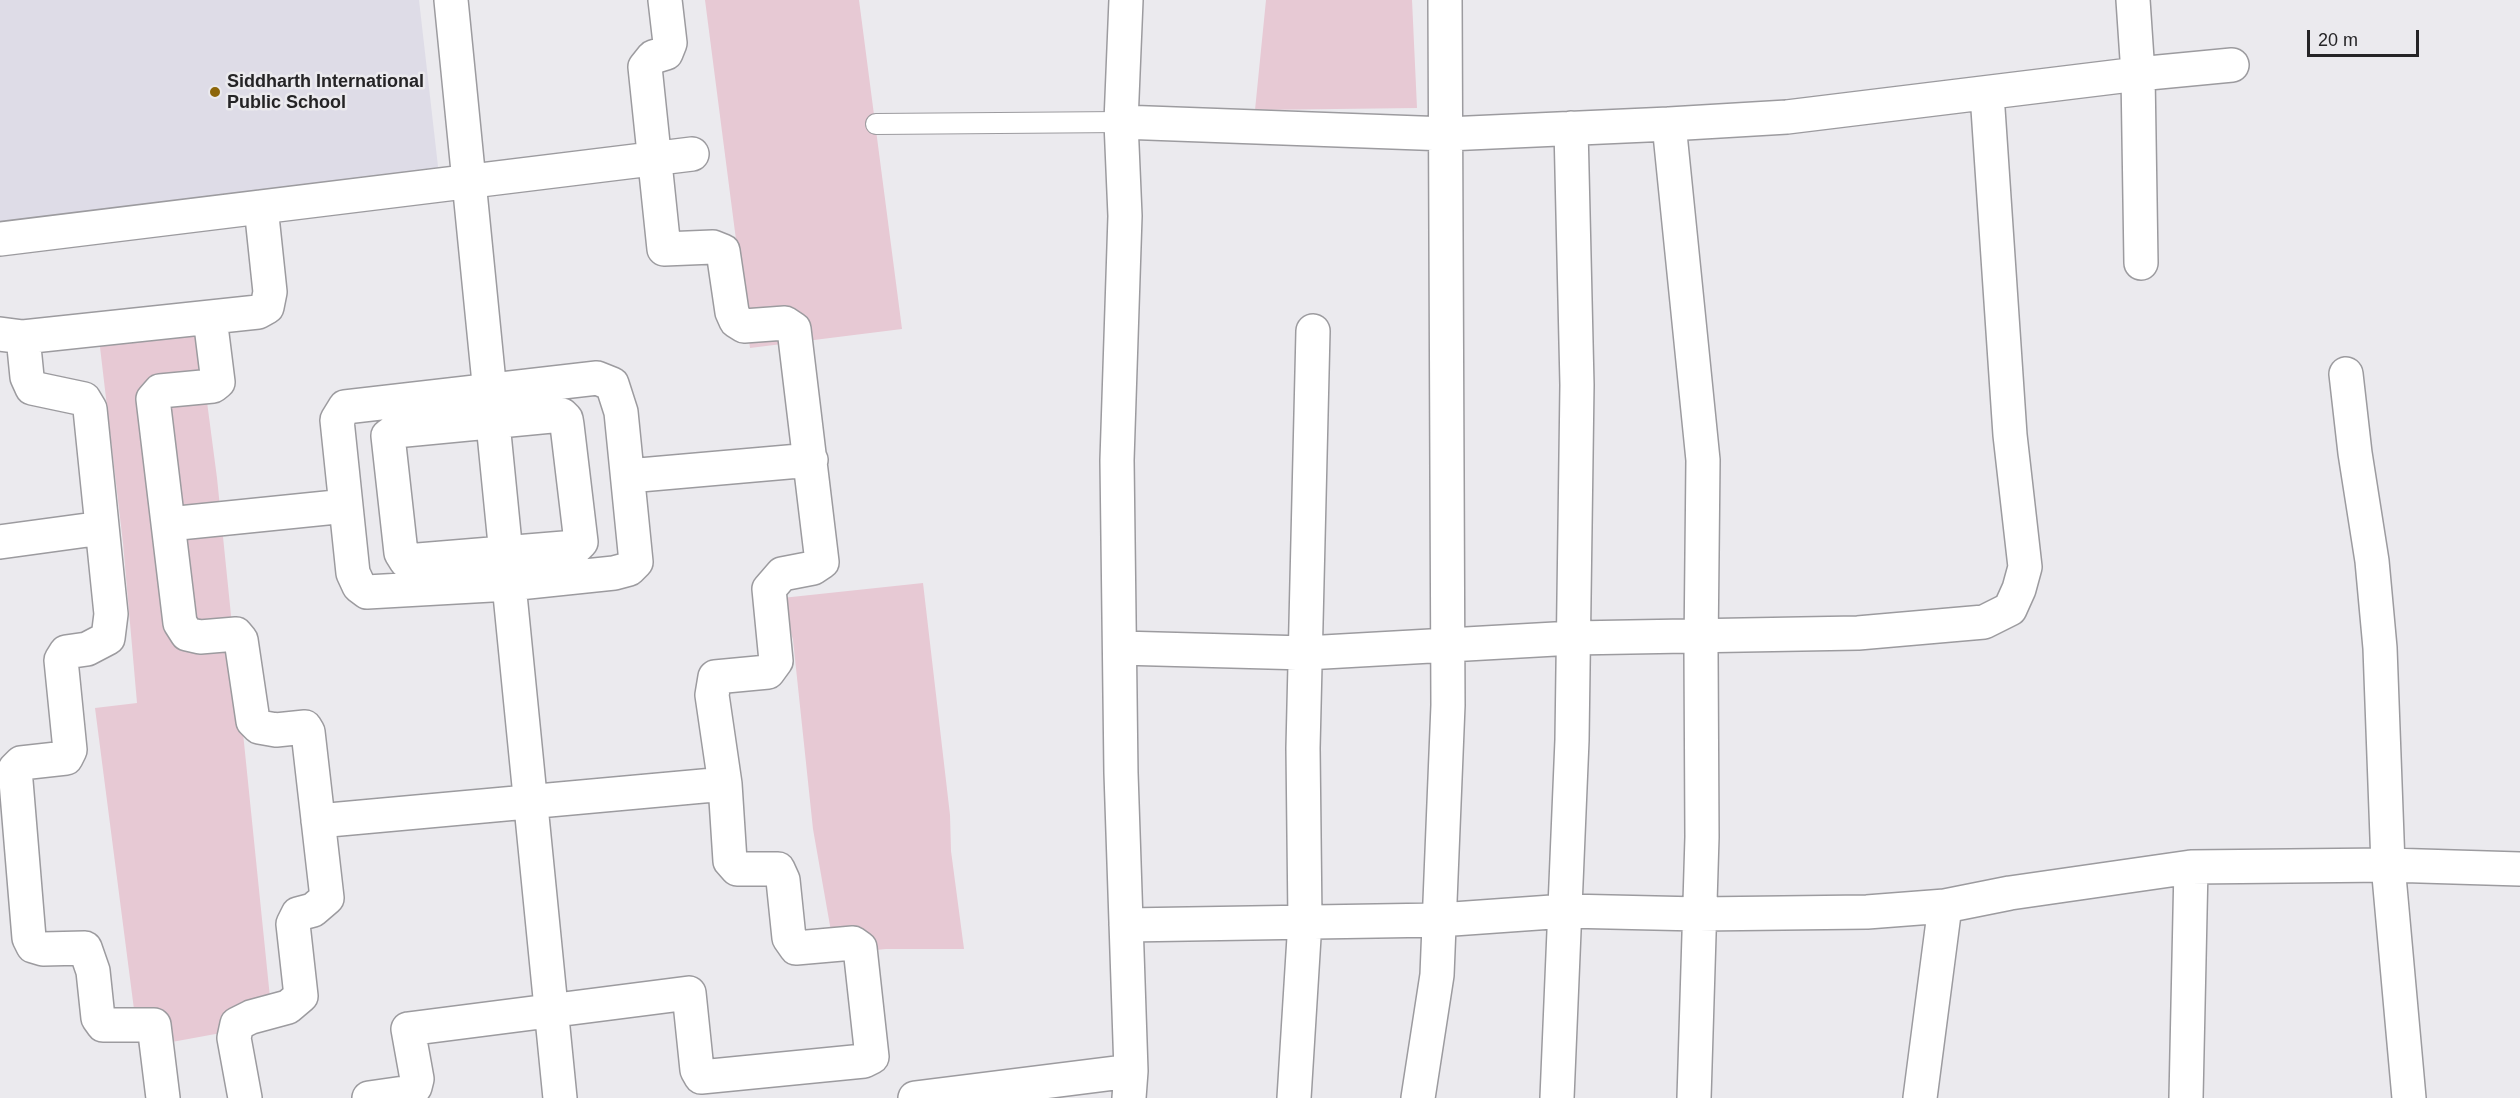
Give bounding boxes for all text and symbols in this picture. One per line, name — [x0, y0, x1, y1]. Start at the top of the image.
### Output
scale bar — [2310, 18, 2422, 56]
text: 20 m — [2318, 30, 2358, 50]
place label: Siddharth International Public School — [227, 71, 424, 113]
marker: Siddharth International Public School — [208, 85, 222, 99]

